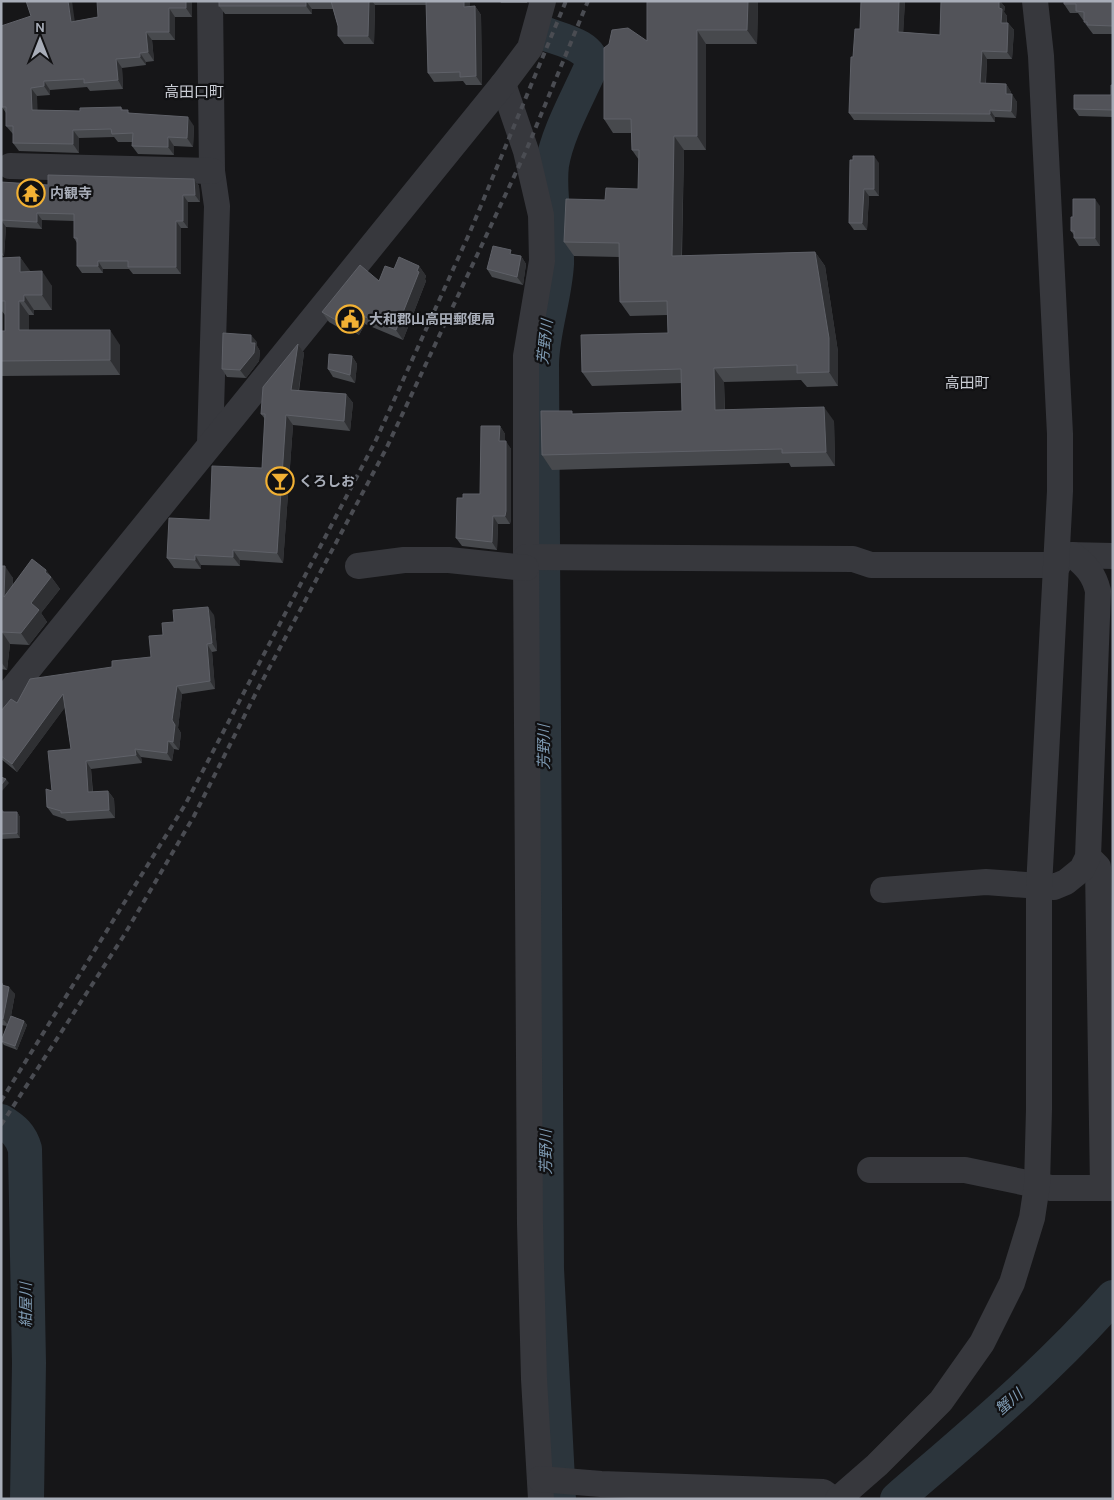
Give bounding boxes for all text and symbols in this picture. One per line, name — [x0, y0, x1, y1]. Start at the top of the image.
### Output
north arrow — [15, 15, 65, 65]
text: N — [35, 19, 45, 36]
district label: 高田口町 — [164, 83, 224, 101]
temple icon: 内観寺 — [16, 178, 46, 208]
place label: 内観寺 — [50, 185, 92, 202]
public building icon: 大和郡山高田郵便局 — [335, 304, 365, 334]
place label: 大和郡山高田郵便局 — [369, 311, 495, 328]
water label: 芳野川 — [534, 317, 557, 365]
district label: 高田町 — [944, 374, 990, 392]
bar icon: くろしお — [265, 466, 295, 496]
place label: くろしお — [299, 473, 355, 490]
water label: 芳野川 — [535, 723, 553, 770]
water label: 芳野川 — [537, 1128, 555, 1175]
water label: 紺屋川 — [17, 1281, 35, 1328]
water label: 蟹川 — [992, 1384, 1028, 1419]

